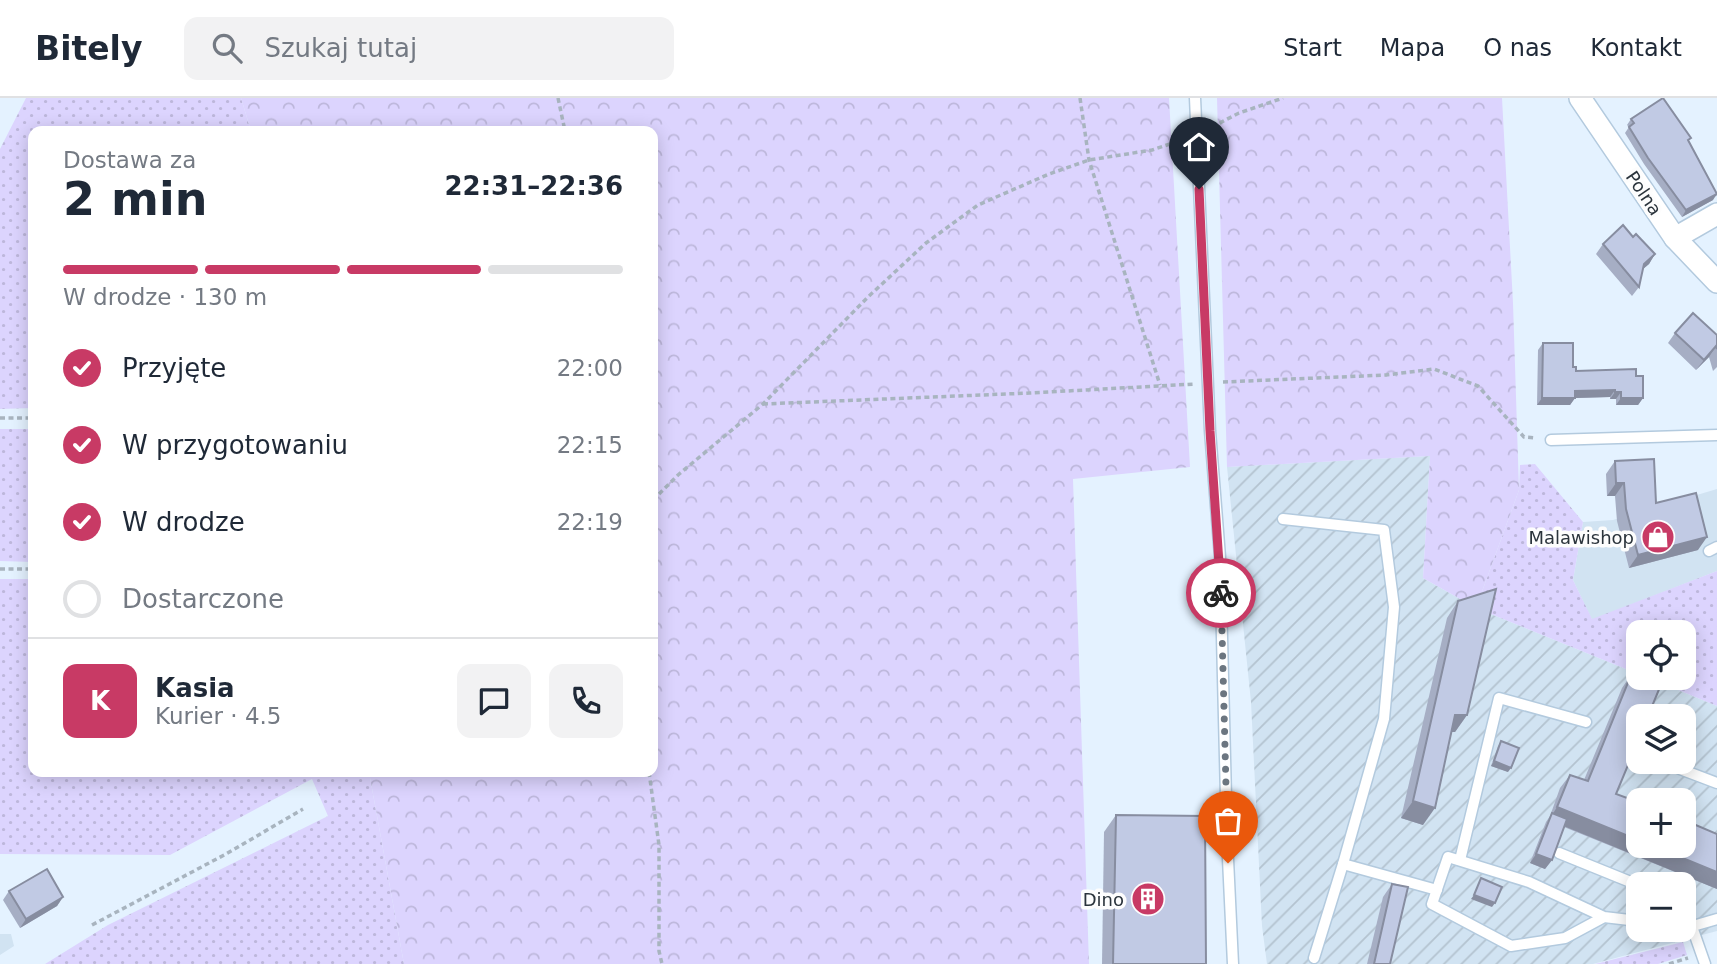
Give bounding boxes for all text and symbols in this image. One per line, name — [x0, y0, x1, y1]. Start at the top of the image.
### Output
search box — [184, 17, 674, 80]
text: Bitely — [35, 29, 142, 68]
icon: search — [208, 29, 246, 67]
text: Szukaj tutaj — [264, 33, 417, 63]
text: Start — [1283, 34, 1342, 62]
text: Mapa — [1380, 34, 1445, 62]
text: O nas — [1483, 34, 1552, 62]
text: Kontakt — [1590, 34, 1682, 62]
pin — [1169, 117, 1229, 189]
icon: home — [1180, 128, 1218, 166]
text: Dostawa za — [63, 147, 196, 173]
street label: Polna — [1622, 167, 1666, 219]
text: 22:31–22:36 — [444, 171, 623, 201]
text: 2 min — [63, 172, 207, 226]
text: W drodze · 130 m — [63, 284, 267, 310]
icon: check — [63, 349, 101, 387]
text: Przyjęte — [122, 353, 226, 383]
text: 22:00 — [557, 355, 623, 381]
icon: check — [63, 426, 101, 464]
text: W przygotowaniu — [122, 430, 348, 460]
text: 22:15 — [557, 432, 623, 458]
icon: check — [63, 503, 101, 541]
text: W drodze — [122, 507, 245, 537]
text: 22:19 — [557, 509, 623, 535]
shop icon: Malawishop — [1639, 518, 1677, 556]
place label: Malawishop — [1528, 527, 1634, 548]
courier — [1186, 558, 1256, 628]
icon: bike — [1202, 574, 1240, 612]
text: Dostarczone — [122, 584, 284, 614]
map controls — [1626, 620, 1696, 942]
button: locate — [1626, 620, 1696, 690]
button: chat — [457, 664, 531, 738]
button: phone — [549, 664, 623, 738]
text: Kasia — [155, 673, 235, 703]
text: K — [90, 686, 110, 716]
text: Kurier · 4.5 — [155, 703, 281, 729]
button: layers — [1626, 704, 1696, 774]
button: + — [1626, 788, 1696, 858]
pin — [1198, 791, 1258, 863]
icon: bag — [1209, 802, 1247, 840]
button: − — [1626, 872, 1696, 942]
building icon: Dino — [1129, 880, 1167, 918]
place label: Dino — [1083, 889, 1124, 910]

